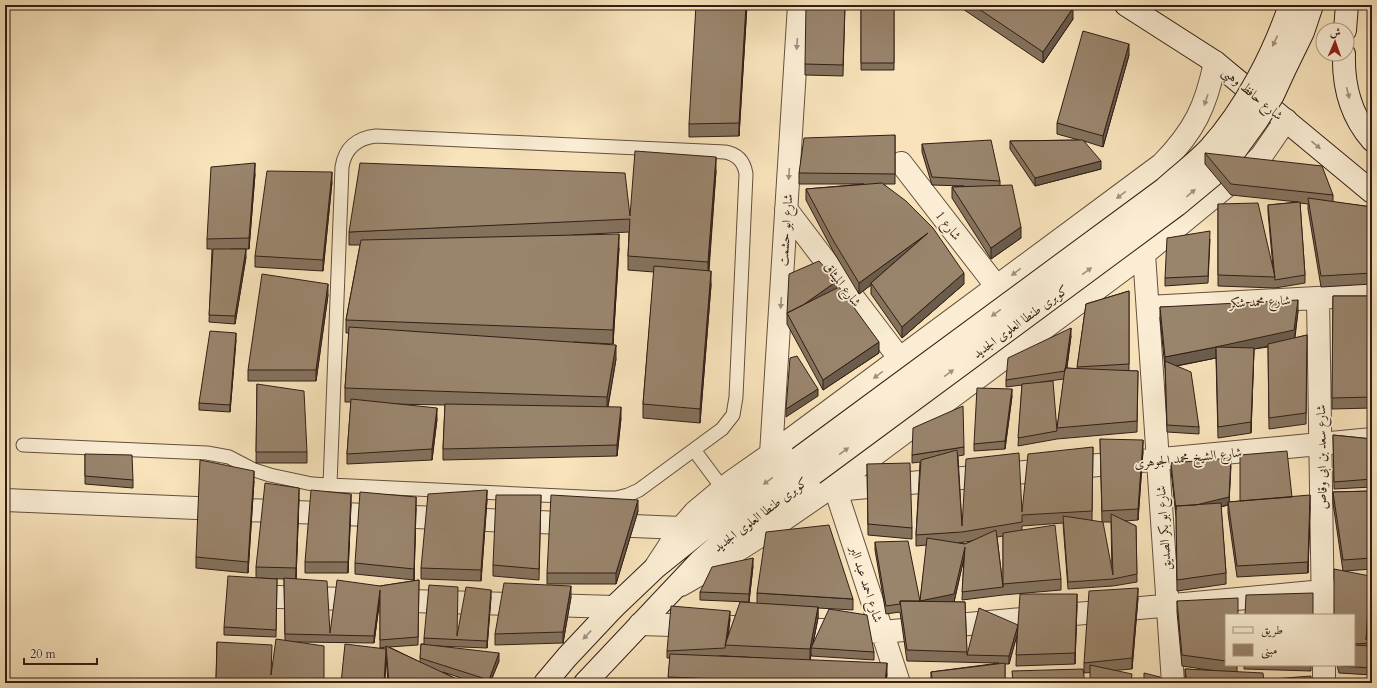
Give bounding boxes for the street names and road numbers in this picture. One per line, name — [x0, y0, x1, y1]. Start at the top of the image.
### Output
street label: شارع حافظ وهبى — [1217, 63, 1287, 126]
street label: شارع ابو حشمت — [774, 193, 800, 267]
street label: شارع 1 — [929, 207, 965, 245]
street label: شارع الميثاق — [818, 259, 865, 312]
street label: كوبرى طنطا العلوى الجديد — [969, 281, 1072, 363]
street label: شارع محمد شكر — [1227, 291, 1291, 315]
street label: شارع سعد بن ابى وقاص — [1312, 404, 1334, 509]
street label: شارع الشيخ محمد الجوهرى — [1133, 443, 1243, 475]
street label: كوبرى طنطا العلوى الجديد — [710, 473, 812, 556]
street label: شارع ابو بكر الصديق — [1152, 485, 1178, 571]
street label: شارع احمد عبد البر — [843, 542, 887, 625]

